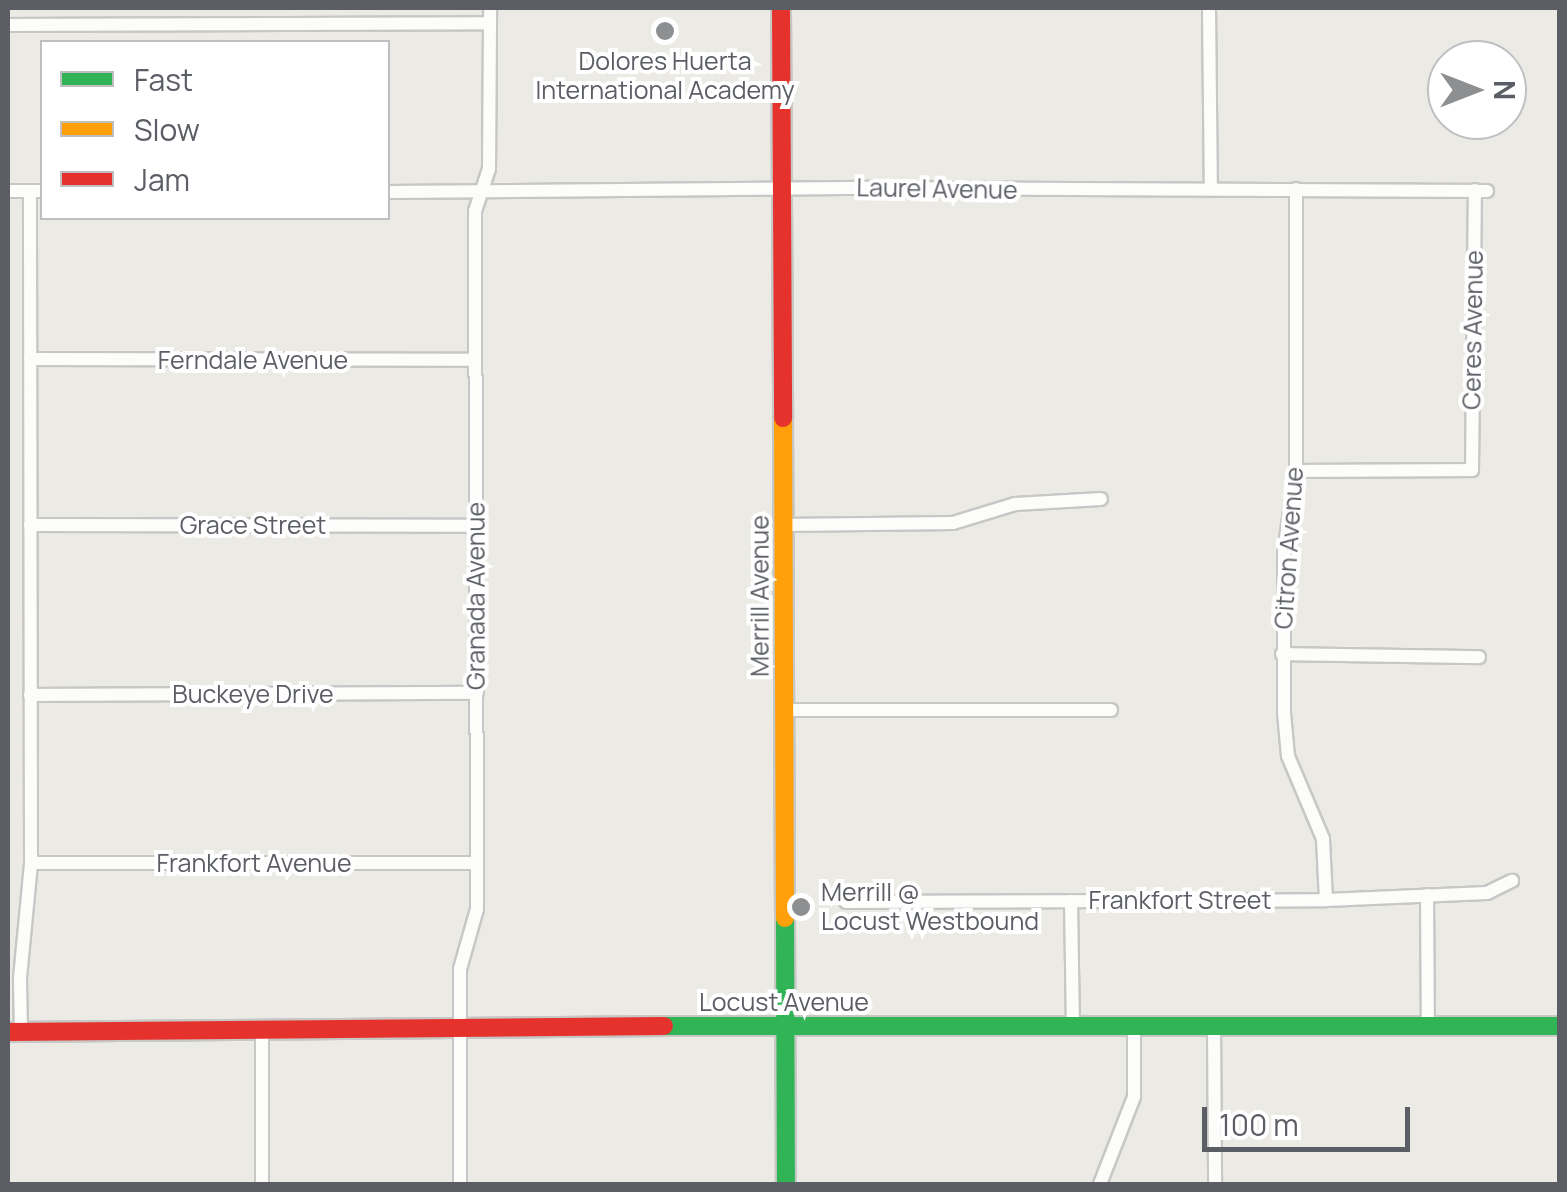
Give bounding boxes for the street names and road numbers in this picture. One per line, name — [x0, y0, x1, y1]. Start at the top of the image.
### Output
street label: Laurel Avenue — [856, 173, 1018, 205]
street label: Ceres Avenue — [1457, 250, 1489, 410]
street label: Ferndale Avenue — [158, 345, 348, 375]
street label: Citron Avenue — [1268, 466, 1310, 630]
street label: Granada Avenue — [461, 502, 491, 690]
street label: Grace Street — [180, 510, 326, 540]
street label: Merrill Avenue — [745, 515, 775, 677]
street label: Buckeye Drive — [172, 679, 334, 709]
street label: Frankfort Avenue — [157, 848, 351, 878]
street label: Frankfort Street — [1089, 885, 1271, 915]
street label: Locust Avenue — [699, 987, 869, 1017]

